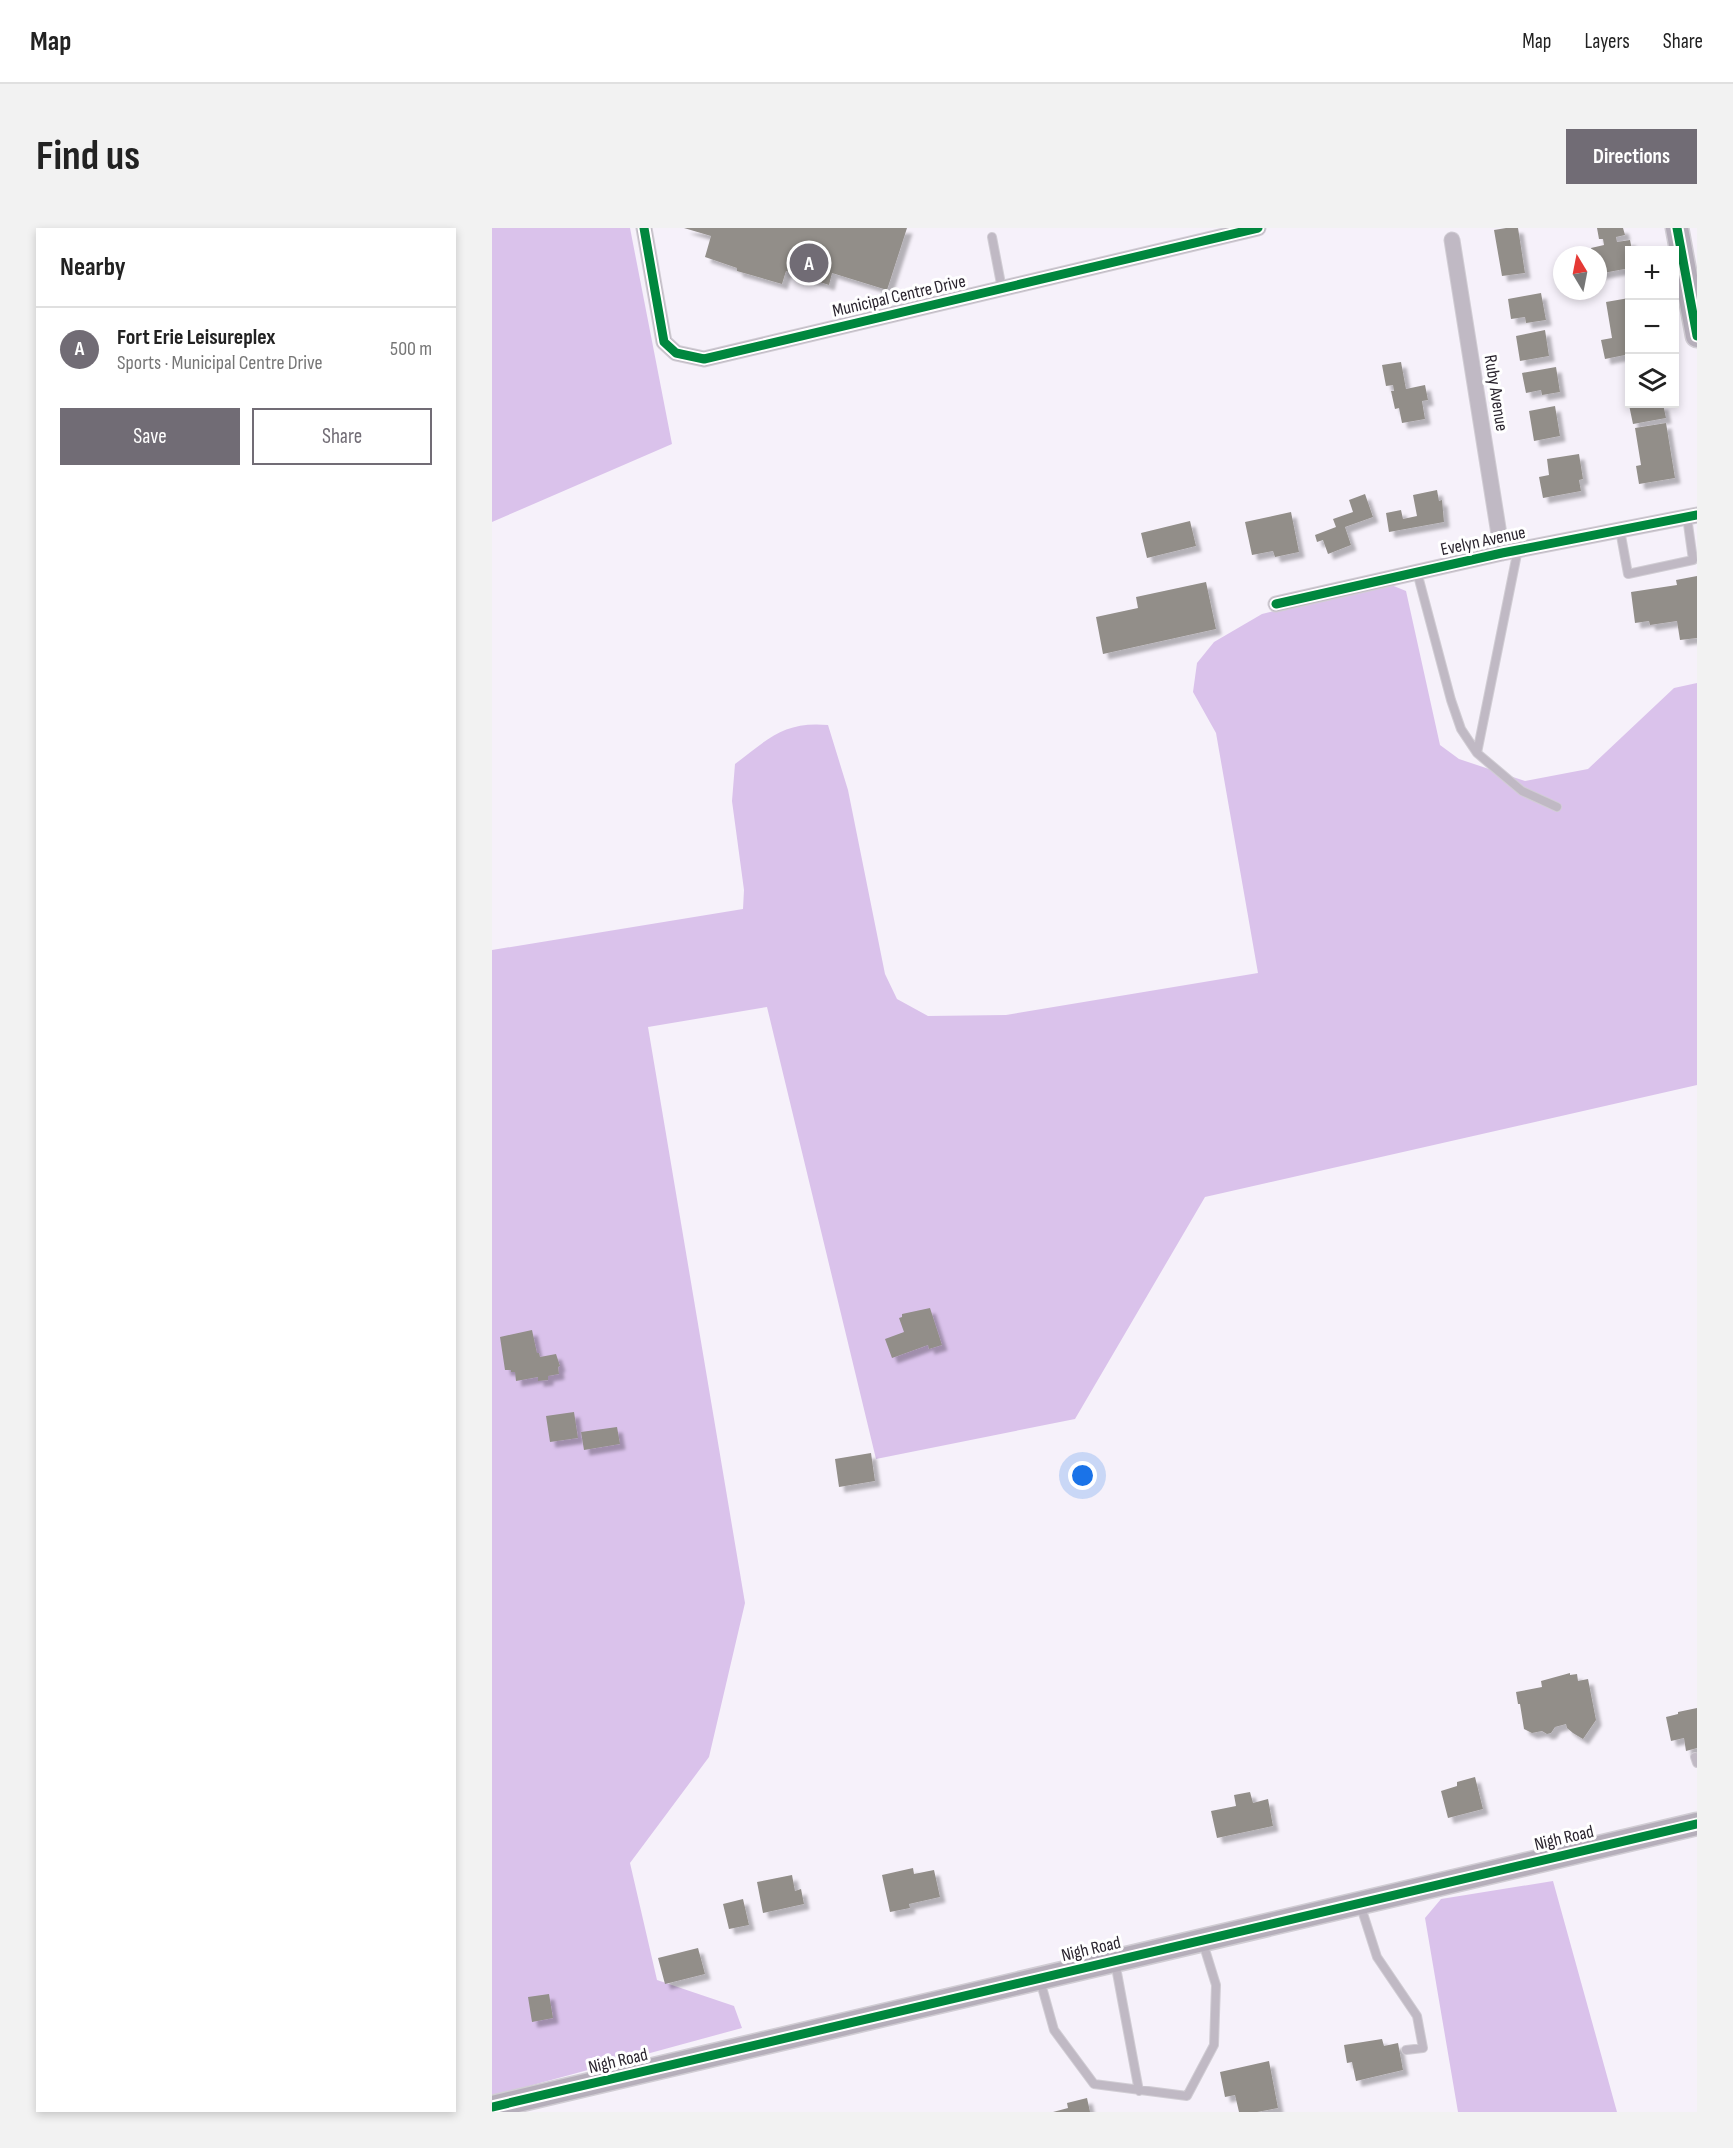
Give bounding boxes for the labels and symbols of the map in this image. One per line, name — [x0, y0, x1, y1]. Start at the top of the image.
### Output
pin: A — [790, 240, 828, 285]
north arrow — [1553, 246, 1607, 300]
street label: Municipal Centre Drive — [830, 270, 968, 322]
street label: Ruby Avenue — [1480, 353, 1512, 433]
street label: Evelyn Avenue — [1439, 522, 1527, 560]
your location — [1068, 1461, 1097, 1490]
street label: Nigh Road — [1532, 1821, 1596, 1855]
street label: Nigh Road — [1059, 1932, 1123, 1966]
street label: Nigh Road — [586, 2044, 650, 2078]

